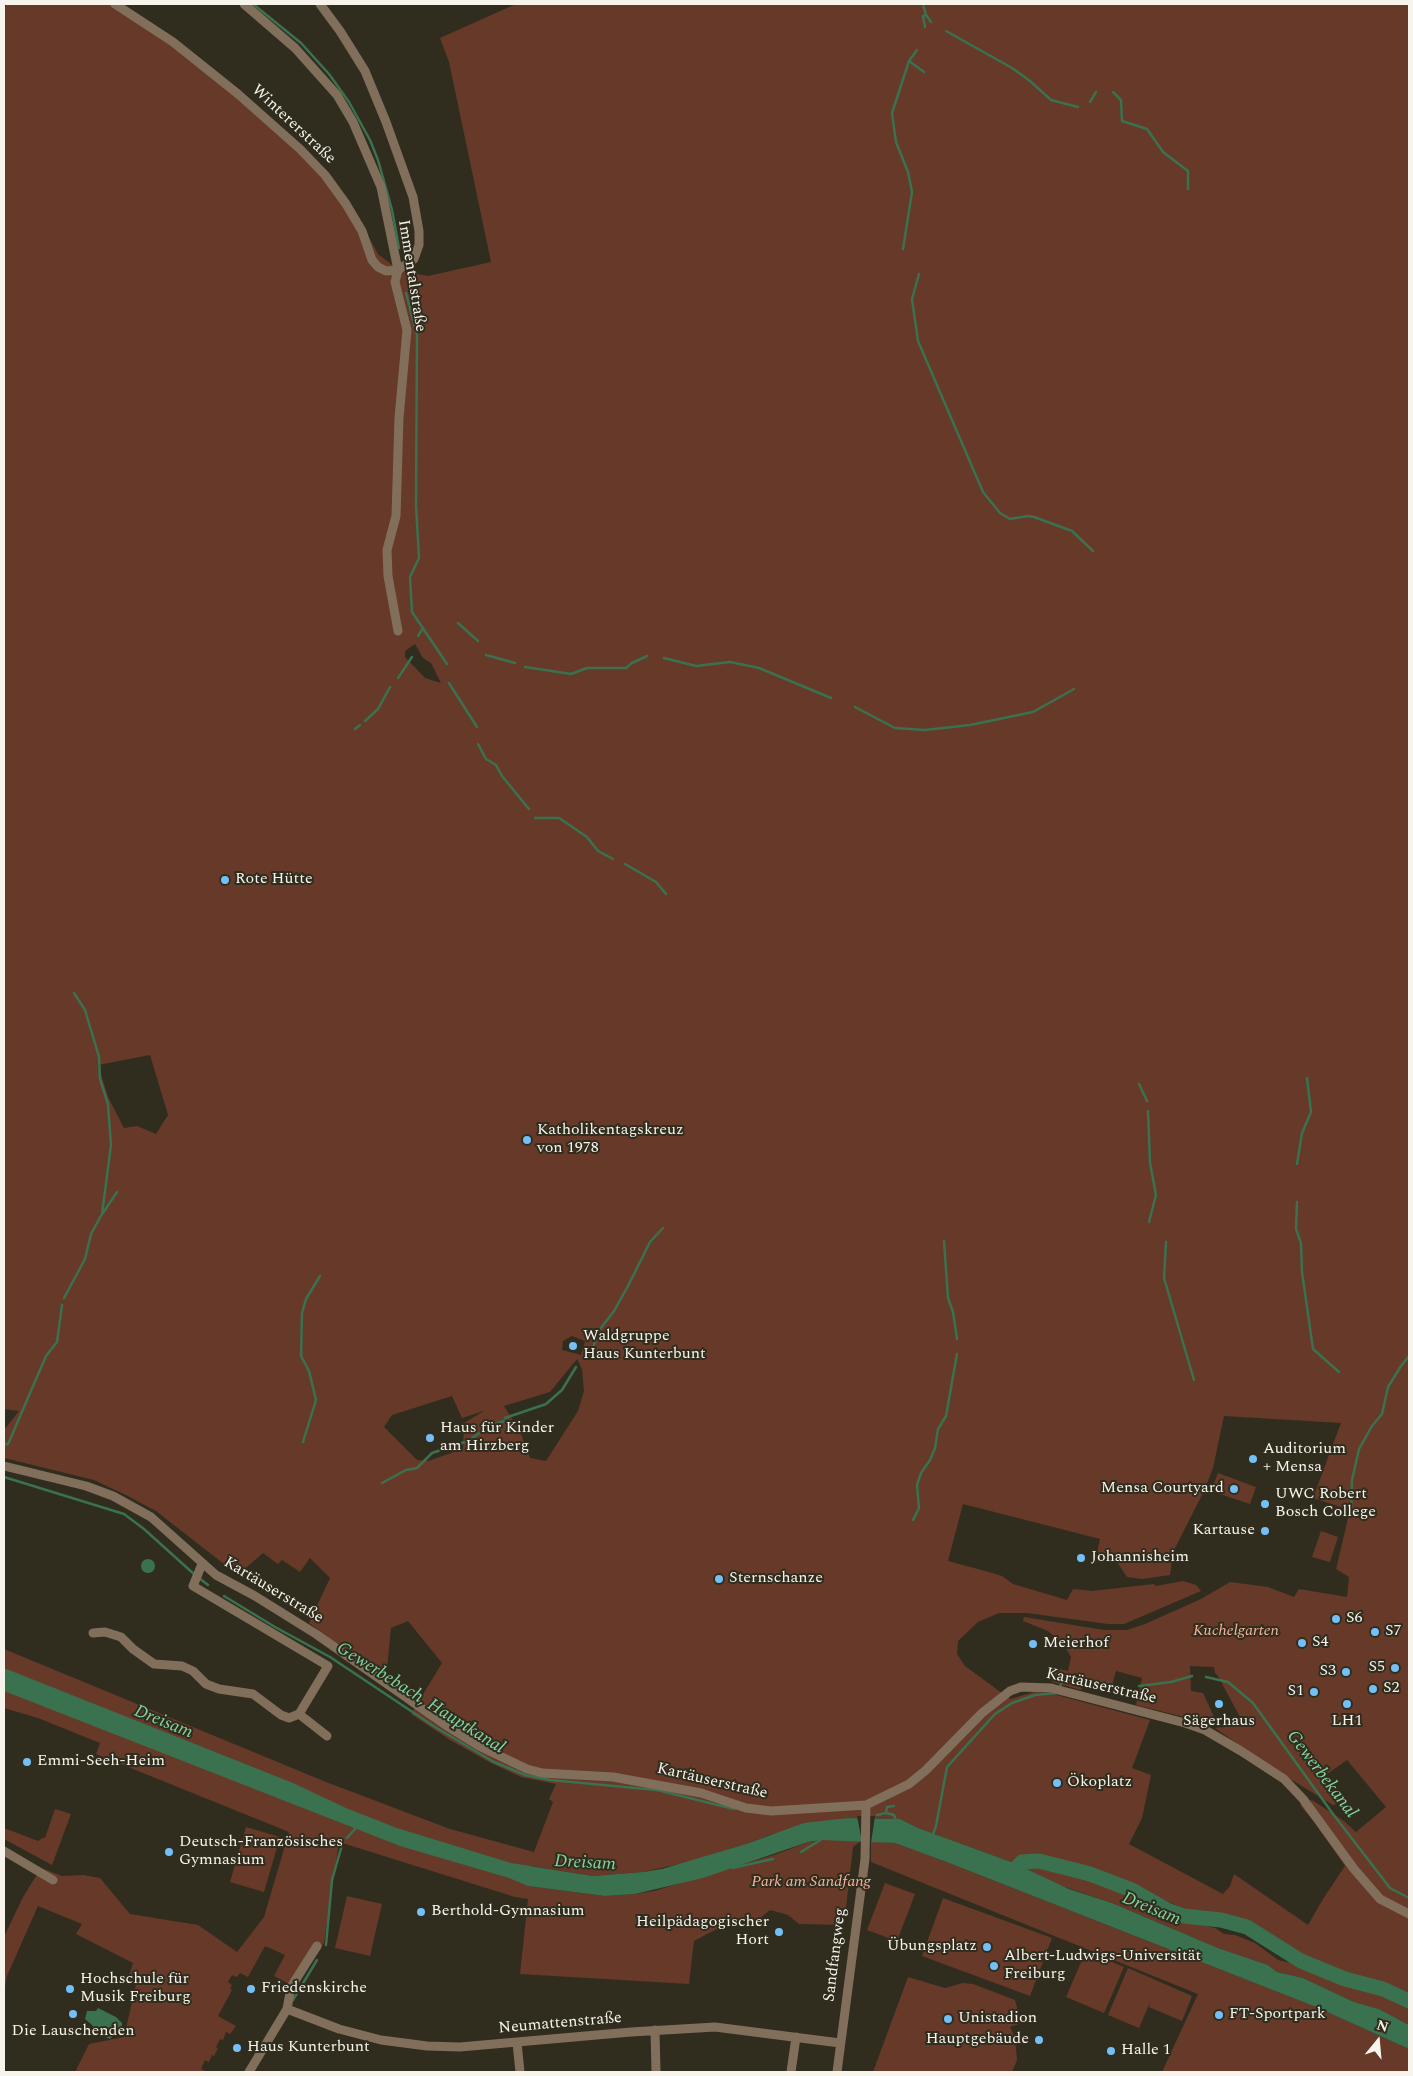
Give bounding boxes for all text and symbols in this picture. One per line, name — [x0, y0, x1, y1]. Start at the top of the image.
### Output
street label: Wintererstraße — [247, 81, 339, 169]
street label: Immentalstraße — [393, 219, 429, 333]
place label: Rote Hütte — [235, 870, 313, 890]
marker: Rote Hütte — [219, 874, 231, 886]
place label: Katholikentagskreuz von 1978 — [537, 1121, 684, 1159]
marker: Katholikentagskreuz von 1978 — [521, 1134, 533, 1146]
place label: Waldgruppe Haus Kunterbunt — [583, 1327, 706, 1365]
marker: Waldgruppe Haus Kunterbunt — [567, 1340, 579, 1352]
place label: Haus für Kinder am Hirzberg — [440, 1419, 554, 1457]
marker: Haus für Kinder am Hirzberg — [424, 1432, 436, 1444]
place label: Auditorium + Mensa — [1263, 1440, 1346, 1478]
marker: Auditorium + Mensa — [1247, 1453, 1259, 1465]
place label: Mensa Courtyard — [1101, 1479, 1224, 1499]
marker: Mensa Courtyard — [1228, 1483, 1240, 1495]
place label: UWC Robert Bosch College — [1275, 1485, 1376, 1523]
marker: UWC Robert Bosch College — [1259, 1498, 1271, 1510]
place label: Kartause — [1193, 1521, 1255, 1541]
marker: Kartause — [1259, 1525, 1271, 1537]
place label: Johannisheim — [1091, 1548, 1189, 1568]
marker: Johannisheim — [1075, 1552, 1087, 1564]
street label: Kartäuserstraße — [220, 1554, 326, 1628]
place label: Sternschanze — [729, 1569, 823, 1589]
marker: Sternschanze — [713, 1573, 725, 1585]
place label: S6 — [1346, 1609, 1362, 1629]
marker: S6 — [1330, 1613, 1342, 1625]
park label: Kuchelgarten — [1193, 1622, 1279, 1642]
place label: S7 — [1385, 1622, 1401, 1642]
marker: S7 — [1369, 1626, 1381, 1638]
place label: S4 — [1312, 1633, 1328, 1653]
place label: Meierhof — [1043, 1634, 1109, 1654]
marker: S4 — [1296, 1637, 1308, 1649]
water label: Gewerbebach, Hauptkanal — [332, 1638, 508, 1760]
marker: Meierhof — [1027, 1638, 1039, 1650]
place label: S5 — [1369, 1658, 1385, 1678]
place label: S3 — [1320, 1662, 1336, 1682]
marker: S5 — [1389, 1662, 1401, 1674]
street label: Kartäuserstraße — [1044, 1665, 1158, 1709]
marker: S3 — [1340, 1666, 1352, 1678]
place label: S2 — [1383, 1679, 1399, 1699]
place label: S1 — [1288, 1682, 1304, 1702]
marker: S2 — [1367, 1683, 1379, 1695]
marker: S1 — [1308, 1686, 1320, 1698]
marker: Sägerhaus — [1213, 1698, 1225, 1710]
marker: LH1 — [1341, 1698, 1353, 1710]
water label: Dreisam — [130, 1701, 196, 1745]
place label: Sägerhaus — [1183, 1712, 1255, 1732]
place label: LH1 — [1332, 1712, 1362, 1732]
water label: Gewerbekanal — [1281, 1727, 1361, 1823]
place label: Emmi-Seeh-Heim — [37, 1752, 165, 1772]
marker: Emmi-Seeh-Heim — [21, 1756, 33, 1768]
street label: Kartäuserstraße — [655, 1760, 769, 1804]
place label: Ökoplatz — [1067, 1773, 1132, 1793]
marker: Ökoplatz — [1051, 1777, 1063, 1789]
place label: Deutsch-Französisches Gymnasium — [179, 1833, 343, 1871]
marker: Deutsch-Französisches Gymnasium — [163, 1846, 175, 1858]
water label: Dreisam — [554, 1852, 616, 1876]
park label: Park am Sandfang — [751, 1873, 871, 1893]
water label: Dreisam — [1118, 1888, 1184, 1932]
place label: Berthold-Gymnasium — [431, 1902, 584, 1922]
marker: Berthold-Gymnasium — [415, 1906, 427, 1918]
street label: Sandfangweg — [821, 1907, 851, 2003]
place label: Heilpädagogischer Hort — [636, 1913, 769, 1951]
marker: Heilpädagogischer Hort — [773, 1926, 785, 1938]
place label: Übungsplatz — [887, 1937, 977, 1957]
marker: Übungsplatz — [981, 1941, 993, 1953]
place label: Albert-Ludwigs-Universität Freiburg — [1004, 1947, 1201, 1985]
marker: Albert-Ludwigs-Universität Freiburg — [988, 1960, 1000, 1972]
place label: Hochschule für Musik Freiburg — [80, 1970, 191, 2008]
place label: Friedenskirche — [261, 1979, 367, 1999]
marker: Hochschule für Musik Freiburg — [64, 1983, 76, 1995]
marker: Friedenskirche — [245, 1983, 257, 1995]
place label: FT-Sportpark — [1229, 2005, 1326, 2025]
marker: Die Lauschenden — [67, 2008, 79, 2020]
street label: Neumattenstraße — [498, 2009, 622, 2039]
place label: Unistadion — [958, 2009, 1037, 2029]
marker: FT-Sportpark — [1213, 2009, 1225, 2021]
marker: Unistadion — [942, 2013, 954, 2025]
text: N — [1374, 2014, 1391, 2038]
north arrow — [1353, 2016, 1403, 2066]
place label: Die Lauschenden — [11, 2022, 135, 2042]
place label: Hauptgebäude — [926, 2030, 1029, 2050]
marker: Hauptgebäude — [1033, 2034, 1045, 2046]
place label: Haus Kunterbunt — [247, 2038, 370, 2058]
place label: Halle 1 — [1121, 2041, 1171, 2061]
marker: Haus Kunterbunt — [231, 2042, 243, 2054]
marker: Halle 1 — [1105, 2045, 1117, 2057]

